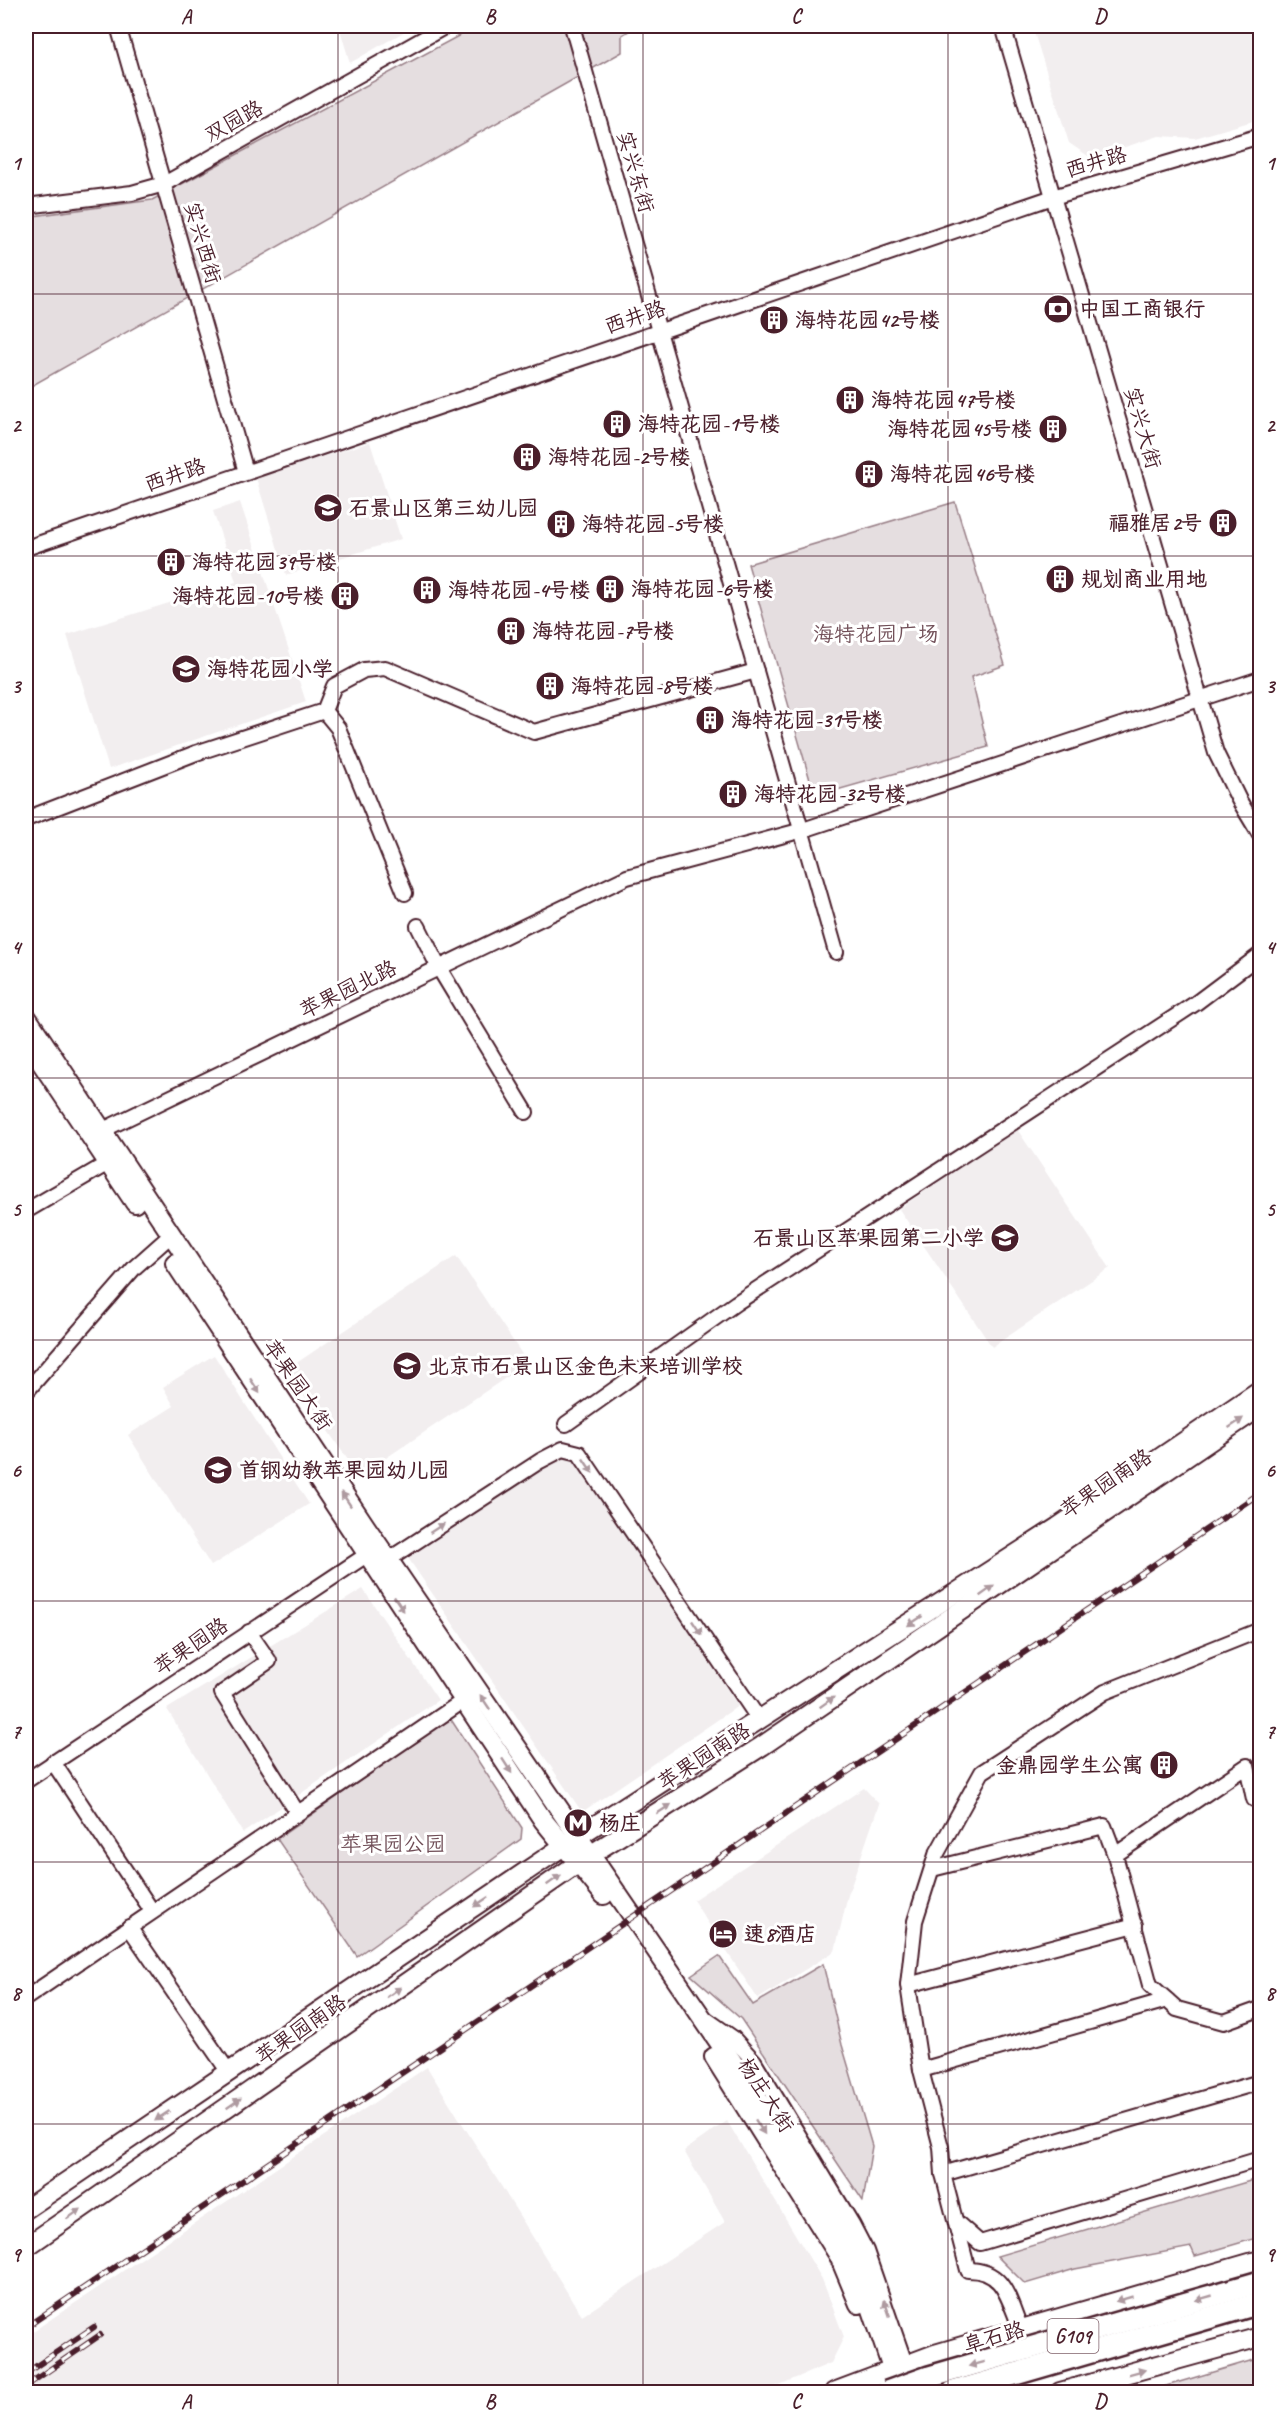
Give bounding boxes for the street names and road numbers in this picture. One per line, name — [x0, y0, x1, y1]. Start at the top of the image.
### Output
street label: 双园路 — [200, 94, 268, 148]
street label: 实兴东街 — [612, 128, 660, 216]
street label: 西井路 — [1062, 141, 1130, 183]
street label: 实兴西街 — [179, 199, 227, 287]
street label: 西井路 — [601, 294, 669, 340]
street label: 实兴大街 — [1119, 384, 1167, 472]
street label: 西井路 — [141, 452, 209, 498]
street label: 苹果园北路 — [295, 954, 401, 1024]
street label: 苹果园大街 — [258, 1334, 338, 1436]
street label: 苹果园南路 — [1055, 1443, 1157, 1523]
street label: 苹果园路 — [149, 1612, 233, 1680]
street label: 苹果园南路 — [653, 1717, 755, 1795]
street label: 苹果园南路 — [251, 1988, 351, 2070]
street label: 杨庄大街 — [732, 2053, 800, 2137]
street label: 阜石路 — [960, 2316, 1028, 2358]
road number: G109 — [1048, 2319, 1098, 2353]

